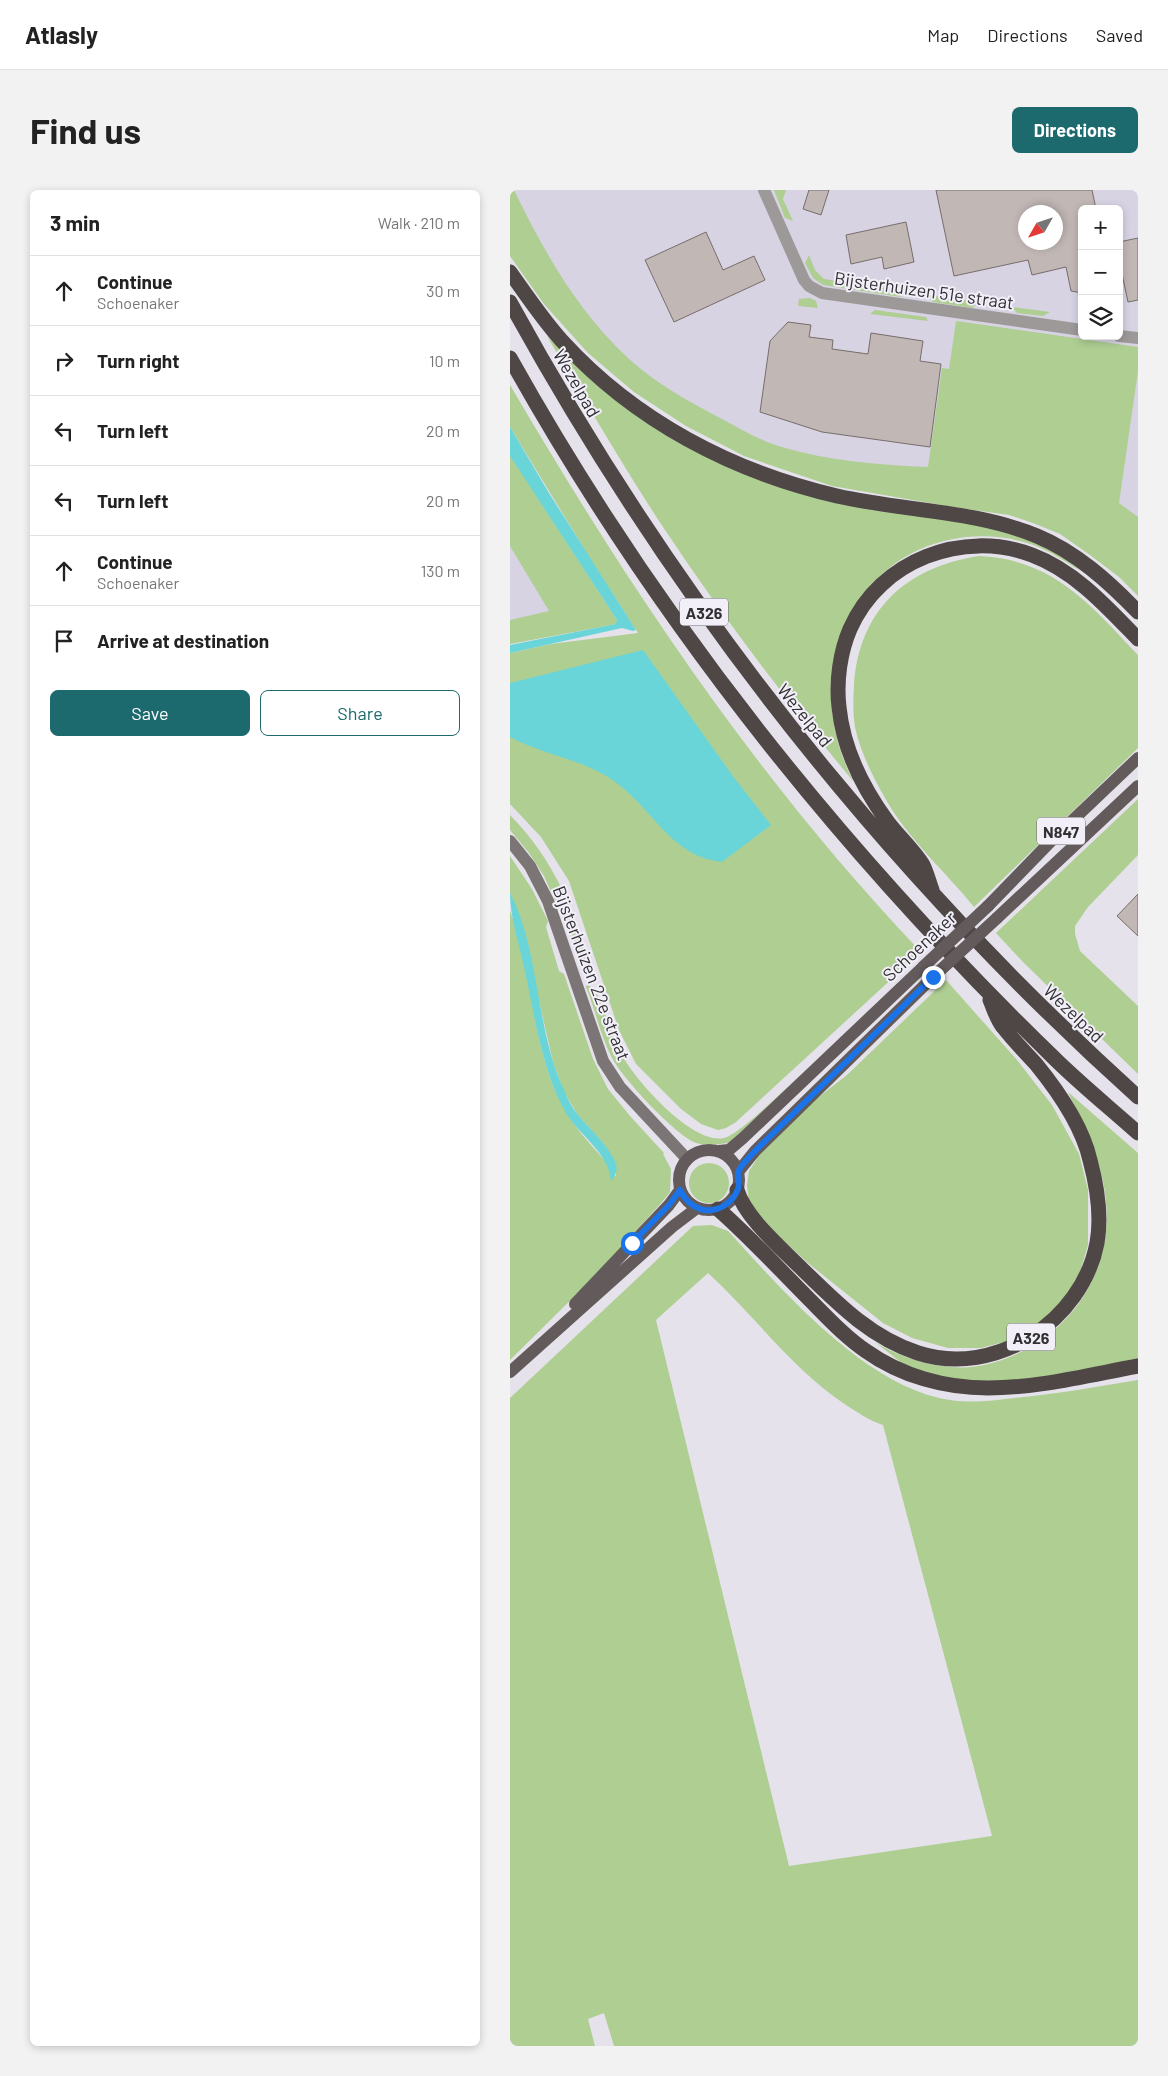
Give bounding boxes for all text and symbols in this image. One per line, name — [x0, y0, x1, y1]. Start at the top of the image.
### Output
text: Atlasly — [25, 20, 98, 49]
text: Map — [927, 24, 959, 46]
text: Directions — [987, 24, 1068, 46]
text: Saved — [1096, 24, 1143, 46]
button: Directions — [1012, 107, 1138, 153]
text: Find us — [30, 109, 141, 151]
north arrow — [1018, 205, 1063, 250]
map controls — [1078, 205, 1123, 340]
button: + — [1078, 205, 1123, 250]
text: 3 min — [50, 210, 100, 235]
text: Walk · 210 m — [378, 213, 460, 232]
button: − — [1078, 250, 1123, 295]
street label: Bijsterhuizen 51e straat — [833, 267, 1015, 313]
text: Continue — [97, 270, 173, 293]
icon: ahead — [50, 277, 78, 305]
text: 30 m — [426, 281, 460, 300]
text: Schoenaker — [97, 293, 179, 312]
button: layers — [1078, 295, 1123, 340]
street label: Wezelpad — [549, 345, 605, 421]
icon: right — [50, 347, 78, 375]
text: Turn right — [97, 349, 179, 372]
text: 10 m — [429, 351, 460, 370]
icon: left — [50, 417, 78, 445]
text: Turn left — [97, 419, 168, 442]
text: 20 m — [426, 421, 460, 440]
icon: left — [50, 487, 78, 515]
text: Turn left — [97, 489, 168, 512]
text: 20 m — [426, 491, 460, 510]
text: Continue — [97, 550, 173, 573]
icon: ahead — [50, 557, 78, 585]
text: 130 m — [421, 561, 460, 580]
text: Schoenaker — [97, 573, 179, 592]
road number: A326 — [680, 598, 728, 626]
icon: arrive — [50, 627, 78, 655]
text: Arrive at destination — [97, 629, 269, 652]
street label: Wezelpad — [773, 679, 837, 751]
button: Save — [50, 690, 250, 736]
button: Share — [260, 690, 460, 736]
road number: N847 — [1037, 817, 1085, 844]
street label: Bijsterhuizen 22e straat — [549, 883, 635, 1063]
street label: Schoenaker — [878, 906, 961, 986]
route end — [922, 966, 945, 989]
street label: Wezelpad — [1039, 979, 1109, 1047]
route start — [621, 1232, 644, 1255]
road number: A326 — [1007, 1324, 1055, 1350]

